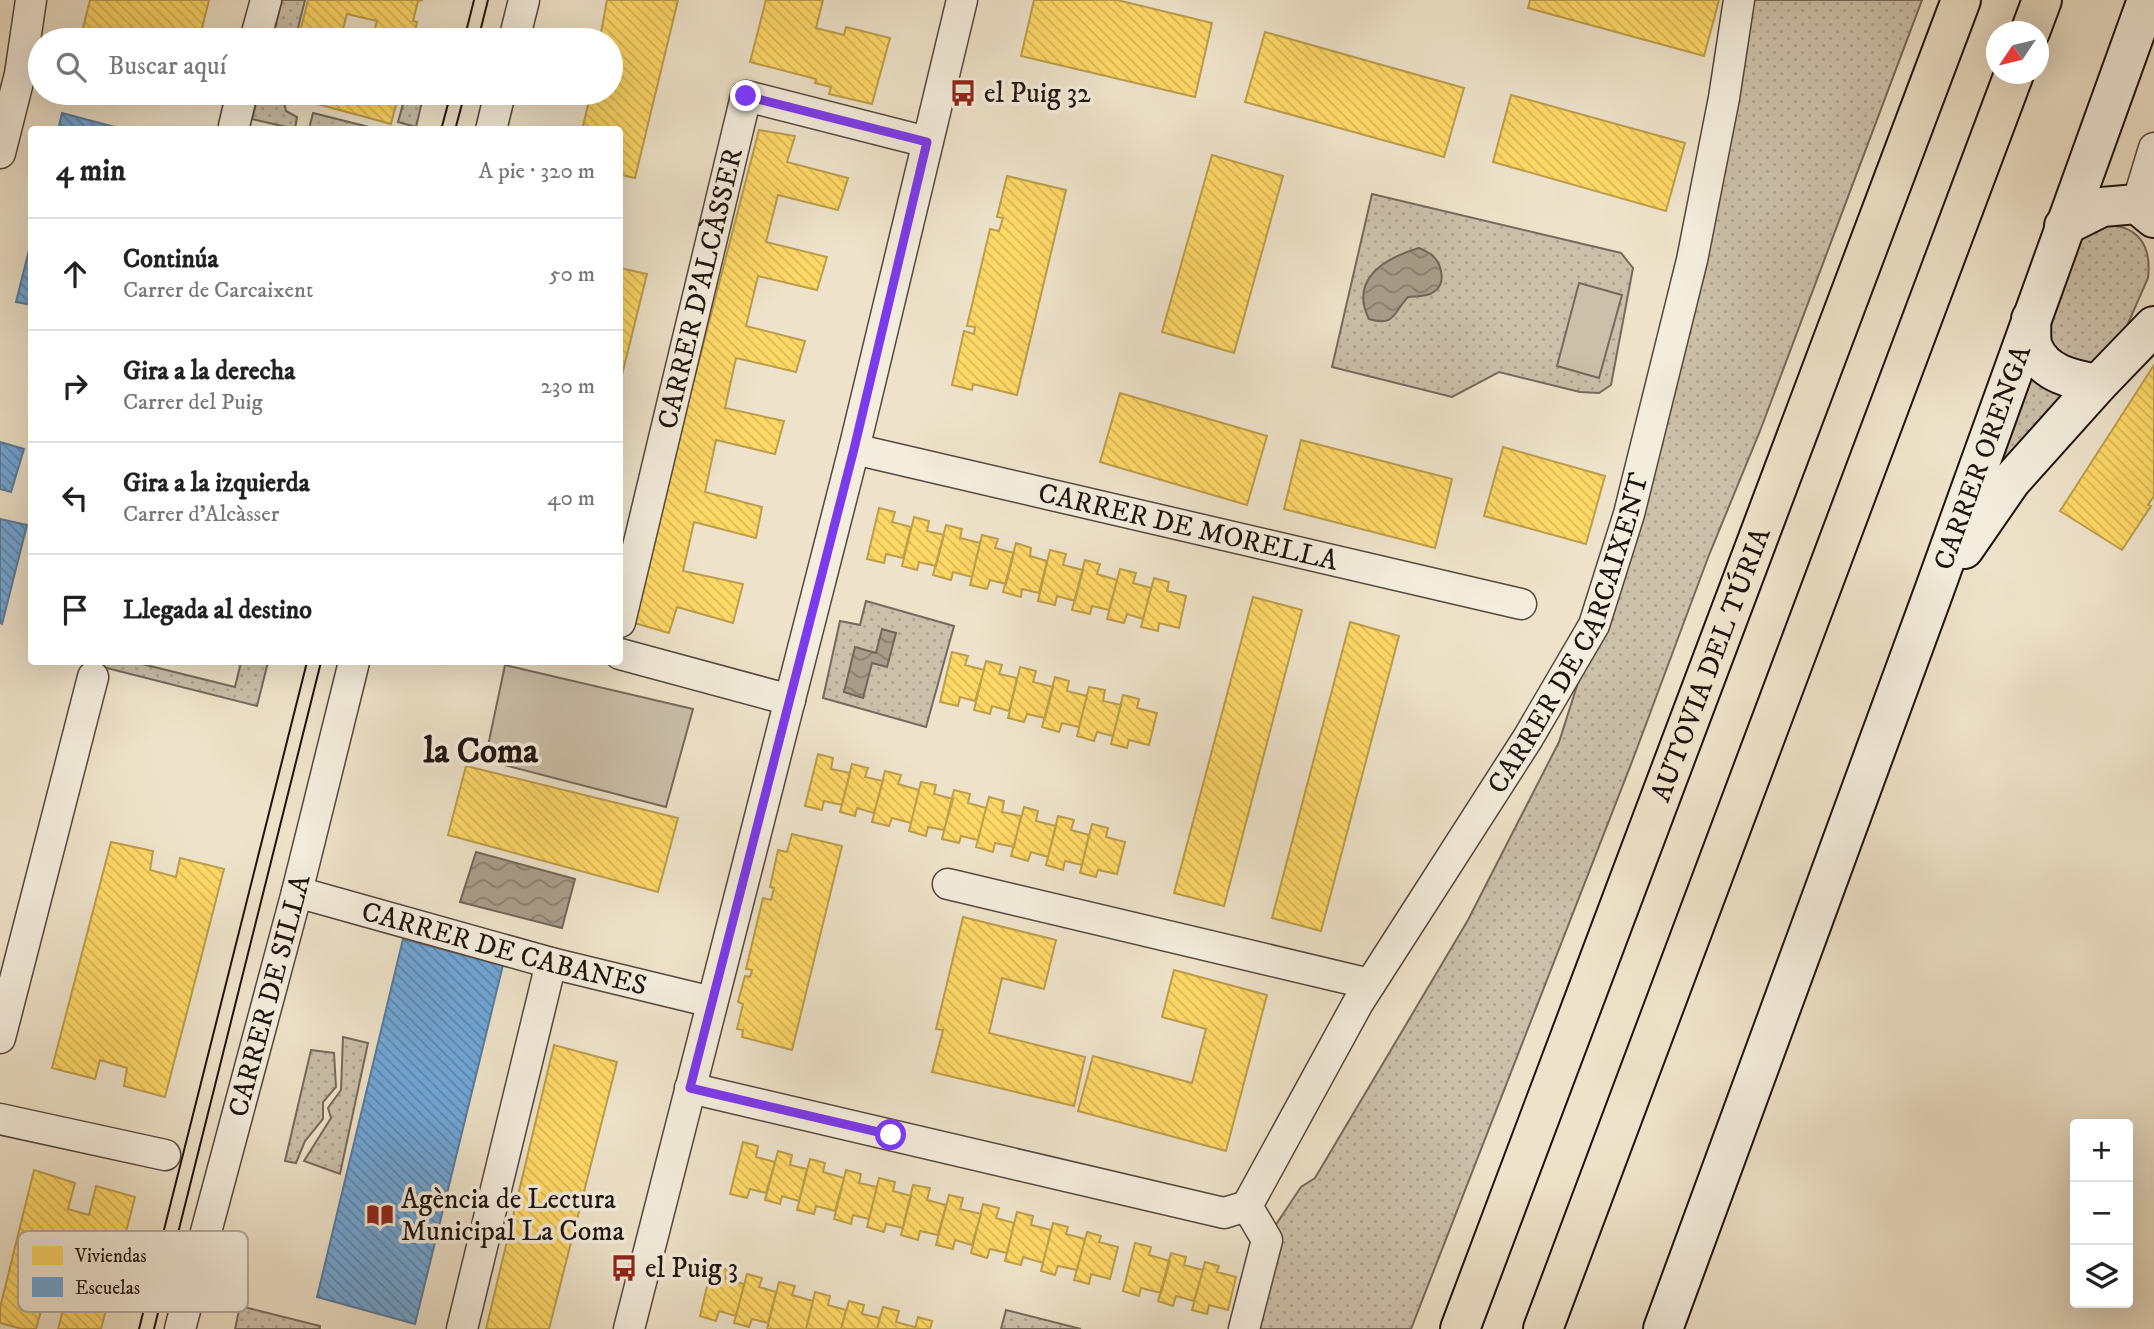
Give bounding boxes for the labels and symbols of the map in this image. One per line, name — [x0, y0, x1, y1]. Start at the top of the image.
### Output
north arrow — [1986, 21, 2049, 84]
place label: el Puig 32 — [984, 76, 1091, 111]
bus stop icon: el Puig 32 — [948, 78, 978, 108]
route end — [730, 80, 761, 111]
street label: CARRER D'ALCÀSSER — [649, 144, 751, 432]
street label: CARRER ORENGA — [1926, 339, 2039, 575]
street label: CARRER DE CARCAIXENT — [1479, 469, 1656, 800]
street label: CARRER DE MORELLA — [1035, 475, 1342, 579]
street label: AUTOVIA DEL TÚRIA — [1643, 522, 1778, 807]
district label: la Coma — [423, 730, 539, 774]
street label: CARRER DE SILLA — [220, 870, 318, 1121]
street label: CARRER DE CABANES — [358, 893, 651, 1003]
route start — [875, 1119, 906, 1150]
place label: Agència de Lectura Municipal La Coma — [401, 1182, 625, 1249]
library icon: Agència de Lectura Municipal La Coma — [365, 1200, 395, 1230]
legend — [18, 1231, 248, 1312]
text: Viviendas — [74, 1245, 147, 1268]
place label: el Puig 3 — [645, 1251, 738, 1286]
bus stop icon: el Puig 3 — [609, 1253, 639, 1283]
text: Escuelas — [75, 1277, 140, 1300]

